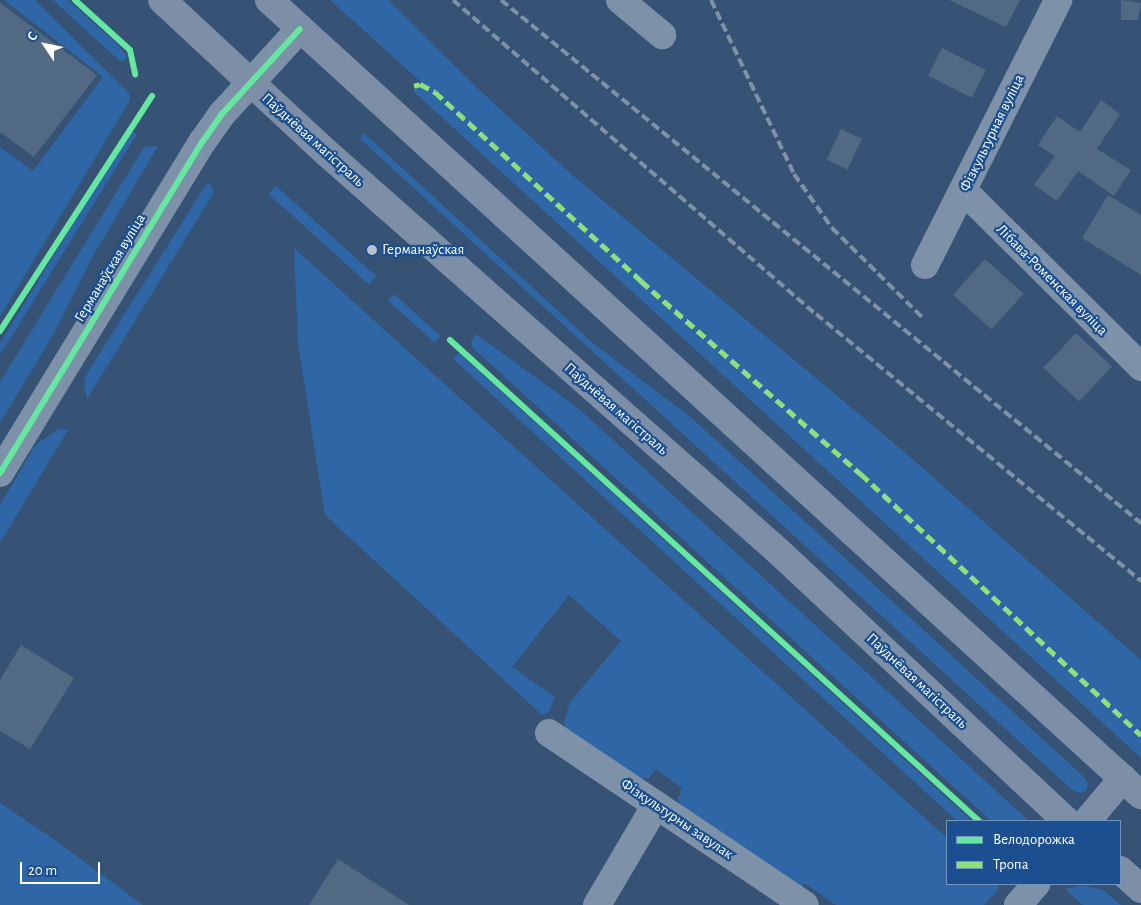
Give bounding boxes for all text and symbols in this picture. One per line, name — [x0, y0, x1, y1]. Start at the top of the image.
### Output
north arrow — [20, 20, 70, 70]
text: С — [25, 29, 41, 44]
street label: Фізкультурная вуліца — [956, 71, 1028, 195]
street label: Паўднёвая магістраль — [258, 89, 368, 191]
street label: Германаўская вуліца — [71, 211, 149, 325]
street label: Лібава-Роменская вуліца — [993, 221, 1111, 339]
place label: Германаўская — [382, 241, 464, 259]
marker: Германаўская — [366, 244, 378, 256]
street label: Паўднёвая магістраль — [560, 359, 672, 459]
street label: Паўднёвая магістраль — [863, 629, 971, 733]
street label: Фізкультурны завулак — [617, 775, 737, 863]
legend — [946, 820, 1121, 885]
text: Велодорожка — [993, 832, 1075, 847]
scale bar — [22, 852, 102, 884]
text: Тропа — [993, 857, 1029, 872]
text: 20 m — [28, 863, 57, 878]

